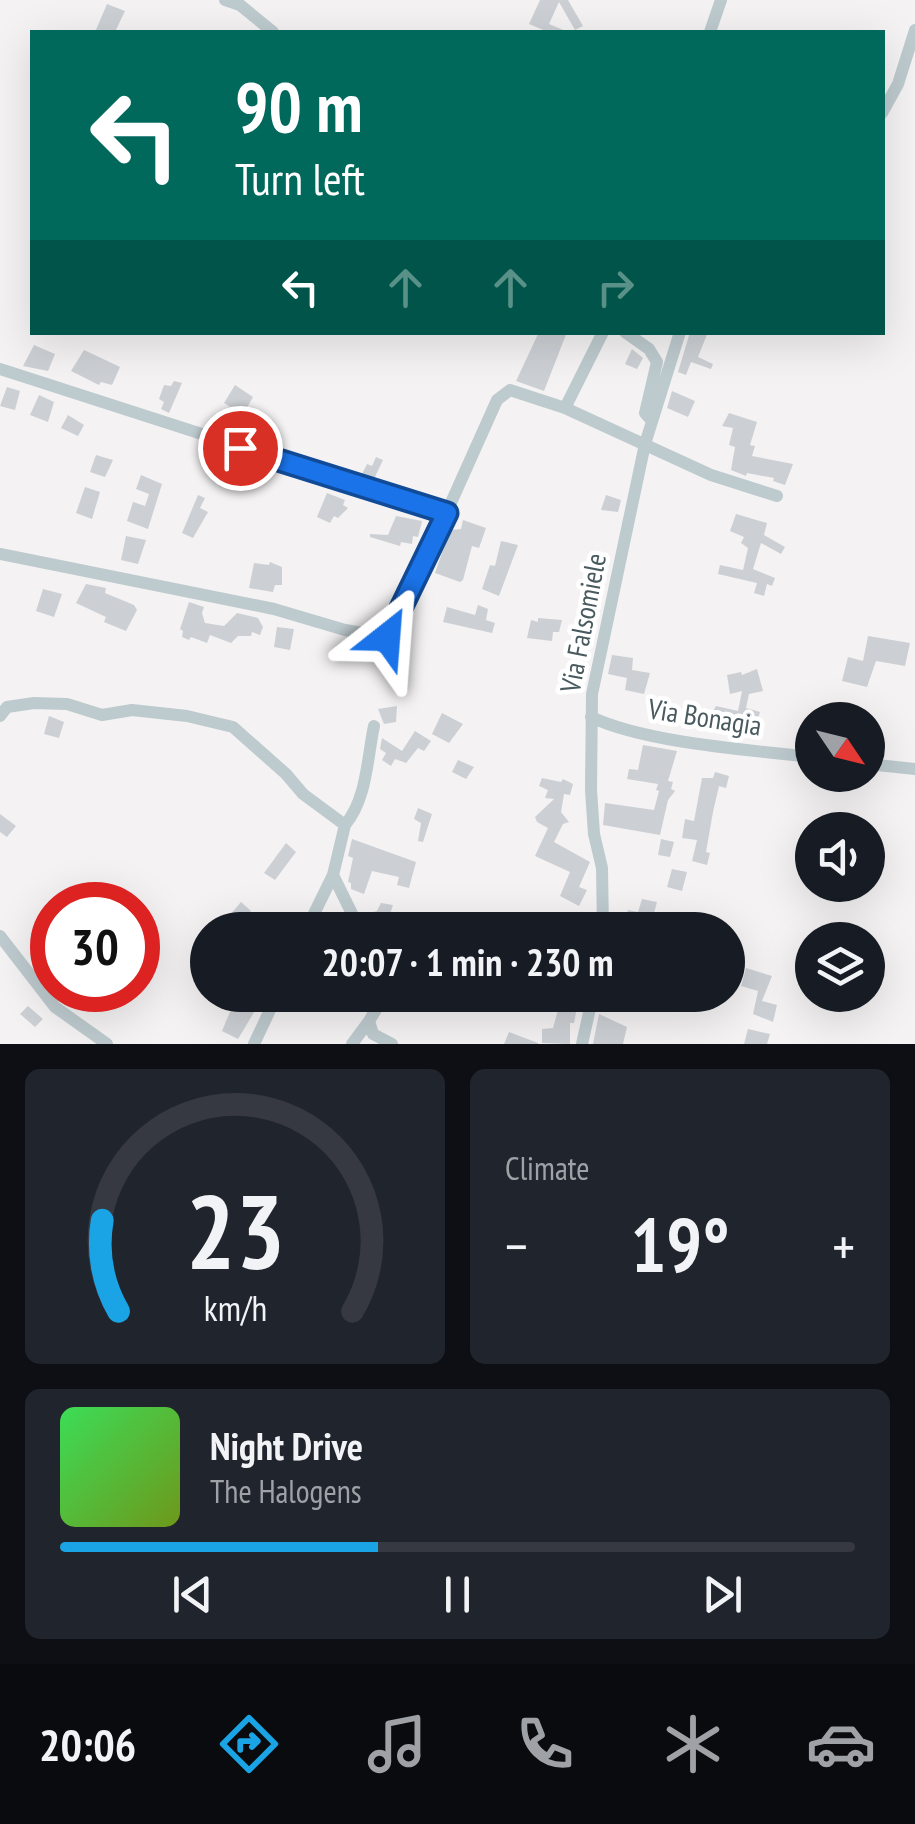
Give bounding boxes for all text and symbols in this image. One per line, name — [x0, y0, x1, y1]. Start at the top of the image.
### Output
text: 90 m — [235, 61, 363, 151]
icon: left — [70, 70, 200, 200]
text: Turn left — [235, 149, 365, 207]
icon: left — [273, 260, 328, 315]
icon: ahead — [378, 260, 433, 315]
icon: ahead — [483, 260, 538, 315]
icon: right — [588, 260, 643, 315]
pin — [198, 406, 283, 491]
icon: arrive — [213, 421, 268, 476]
street label: Via Falsomiele — [551, 550, 614, 697]
position arrow — [335, 585, 439, 689]
street label: Via Bonagia — [645, 689, 764, 744]
north arrow — [795, 702, 885, 792]
map controls — [795, 702, 885, 1012]
button: sound — [795, 812, 885, 902]
speed limit sign: 30 — [30, 882, 160, 1012]
button: layers — [795, 922, 885, 1012]
text: 20:07 · 1 min · 230 m — [321, 937, 614, 986]
text: Climate — [505, 1147, 589, 1189]
text: 23 — [185, 1163, 285, 1298]
text: 19° — [630, 1196, 730, 1293]
text: − — [505, 1210, 528, 1281]
text: + — [832, 1210, 855, 1281]
text: km/h — [203, 1285, 267, 1331]
text: Night Drive — [210, 1421, 363, 1470]
text: The Halogens — [210, 1470, 362, 1512]
icon: previous — [165, 1567, 220, 1622]
icon: pause — [430, 1567, 485, 1622]
icon: next — [695, 1567, 750, 1622]
icon: directions — [214, 1709, 284, 1779]
icon: music — [362, 1709, 432, 1779]
icon: phone — [510, 1709, 580, 1779]
icon: climate — [658, 1709, 728, 1779]
icon: car — [806, 1709, 876, 1779]
text: 20:06 — [39, 1715, 136, 1773]

